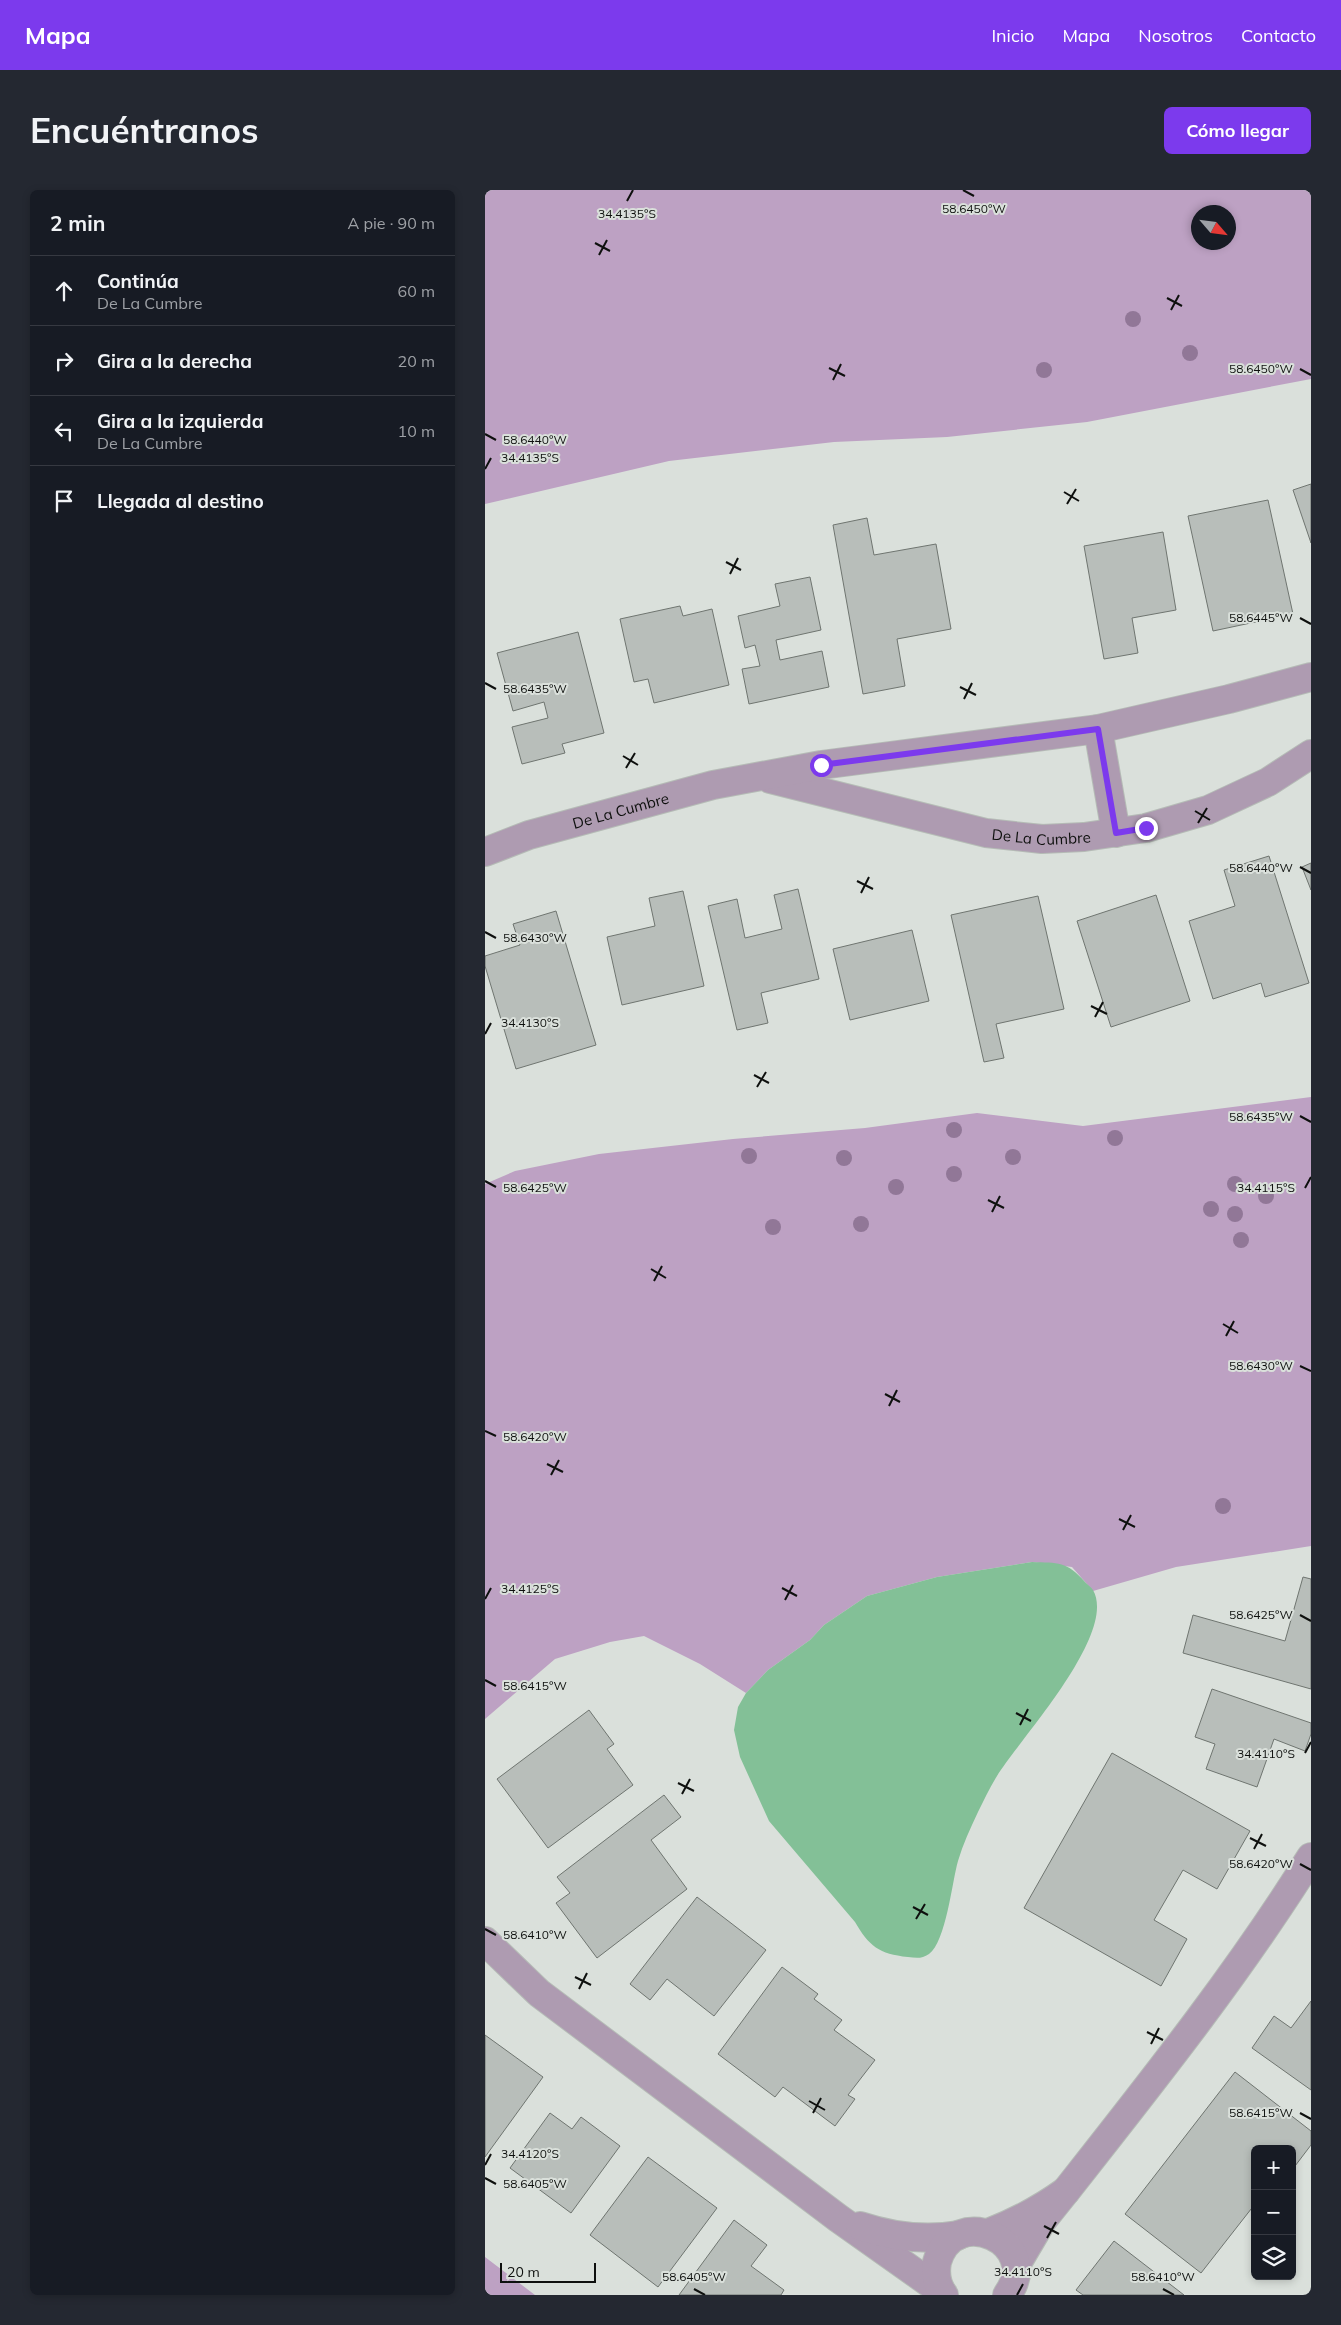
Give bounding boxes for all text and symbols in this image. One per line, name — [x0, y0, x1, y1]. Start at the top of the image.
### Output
text: Mapa — [25, 20, 91, 50]
text: Inicio — [991, 24, 1034, 47]
text: Mapa — [1062, 24, 1110, 47]
text: Nosotros — [1138, 24, 1213, 47]
text: Contacto — [1241, 24, 1316, 47]
button: Cómo llegar — [1164, 107, 1311, 154]
text: Encuéntranos — [30, 108, 259, 152]
text: 58.6450°W — [942, 201, 1006, 216]
north arrow — [1191, 205, 1236, 250]
text: 34.4135°S — [598, 206, 656, 221]
text: 2 min — [50, 210, 105, 236]
text: A pie · 90 m — [347, 213, 435, 233]
text: Continúa — [97, 269, 179, 293]
icon: ahead — [50, 277, 78, 305]
text: 60 m — [398, 281, 435, 301]
text: De La Cumbre — [97, 293, 202, 313]
icon: right — [50, 347, 78, 375]
text: Gira a la derecha — [97, 349, 252, 373]
text: 20 m — [398, 351, 435, 371]
text: 58.6450°W — [1229, 361, 1293, 376]
text: Gira a la izquierda — [97, 409, 263, 433]
icon: left — [50, 417, 78, 445]
text: 10 m — [398, 421, 435, 441]
text: 58.6440°W — [503, 432, 567, 447]
text: De La Cumbre — [97, 433, 202, 453]
text: 34.4135°S — [501, 450, 559, 465]
icon: arrive — [50, 487, 78, 515]
text: Llegada al destino — [97, 489, 264, 513]
text: 58.6445°W — [1229, 610, 1293, 625]
text: 58.6435°W — [503, 681, 567, 696]
route start — [810, 754, 833, 777]
street label: De La Cumbre — [570, 788, 671, 832]
route end — [1135, 817, 1158, 840]
street label: De La Cumbre — [991, 824, 1092, 849]
text: 58.6440°W — [1229, 860, 1293, 875]
text: 58.6430°W — [503, 930, 567, 945]
text: 34.4130°S — [501, 1015, 559, 1030]
text: 58.6435°W — [1229, 1109, 1293, 1124]
text: 58.6425°W — [503, 1180, 567, 1195]
text: 34.4115°S — [1237, 1180, 1295, 1195]
text: 58.6430°W — [1229, 1358, 1293, 1373]
text: 58.6420°W — [503, 1429, 567, 1444]
text: 34.4125°S — [501, 1581, 559, 1596]
text: 58.6425°W — [1229, 1607, 1293, 1622]
text: 58.6415°W — [503, 1678, 567, 1693]
text: 34.4110°S — [1237, 1746, 1295, 1761]
text: 58.6420°W — [1229, 1856, 1293, 1871]
text: 58.6410°W — [503, 1927, 567, 1942]
text: 58.6415°W — [1229, 2105, 1293, 2120]
map controls — [1251, 2145, 1296, 2280]
button: + — [1251, 2145, 1296, 2190]
text: 34.4120°S — [501, 2146, 559, 2161]
text: 58.6405°W — [503, 2176, 567, 2191]
button: − — [1251, 2190, 1296, 2235]
button: layers — [1251, 2235, 1296, 2280]
scale bar — [500, 2260, 596, 2283]
text: 20 m — [507, 2263, 540, 2281]
text: 34.4110°S — [994, 2264, 1052, 2279]
text: 58.6405°W — [662, 2269, 726, 2284]
text: 58.6410°W — [1131, 2269, 1195, 2284]

